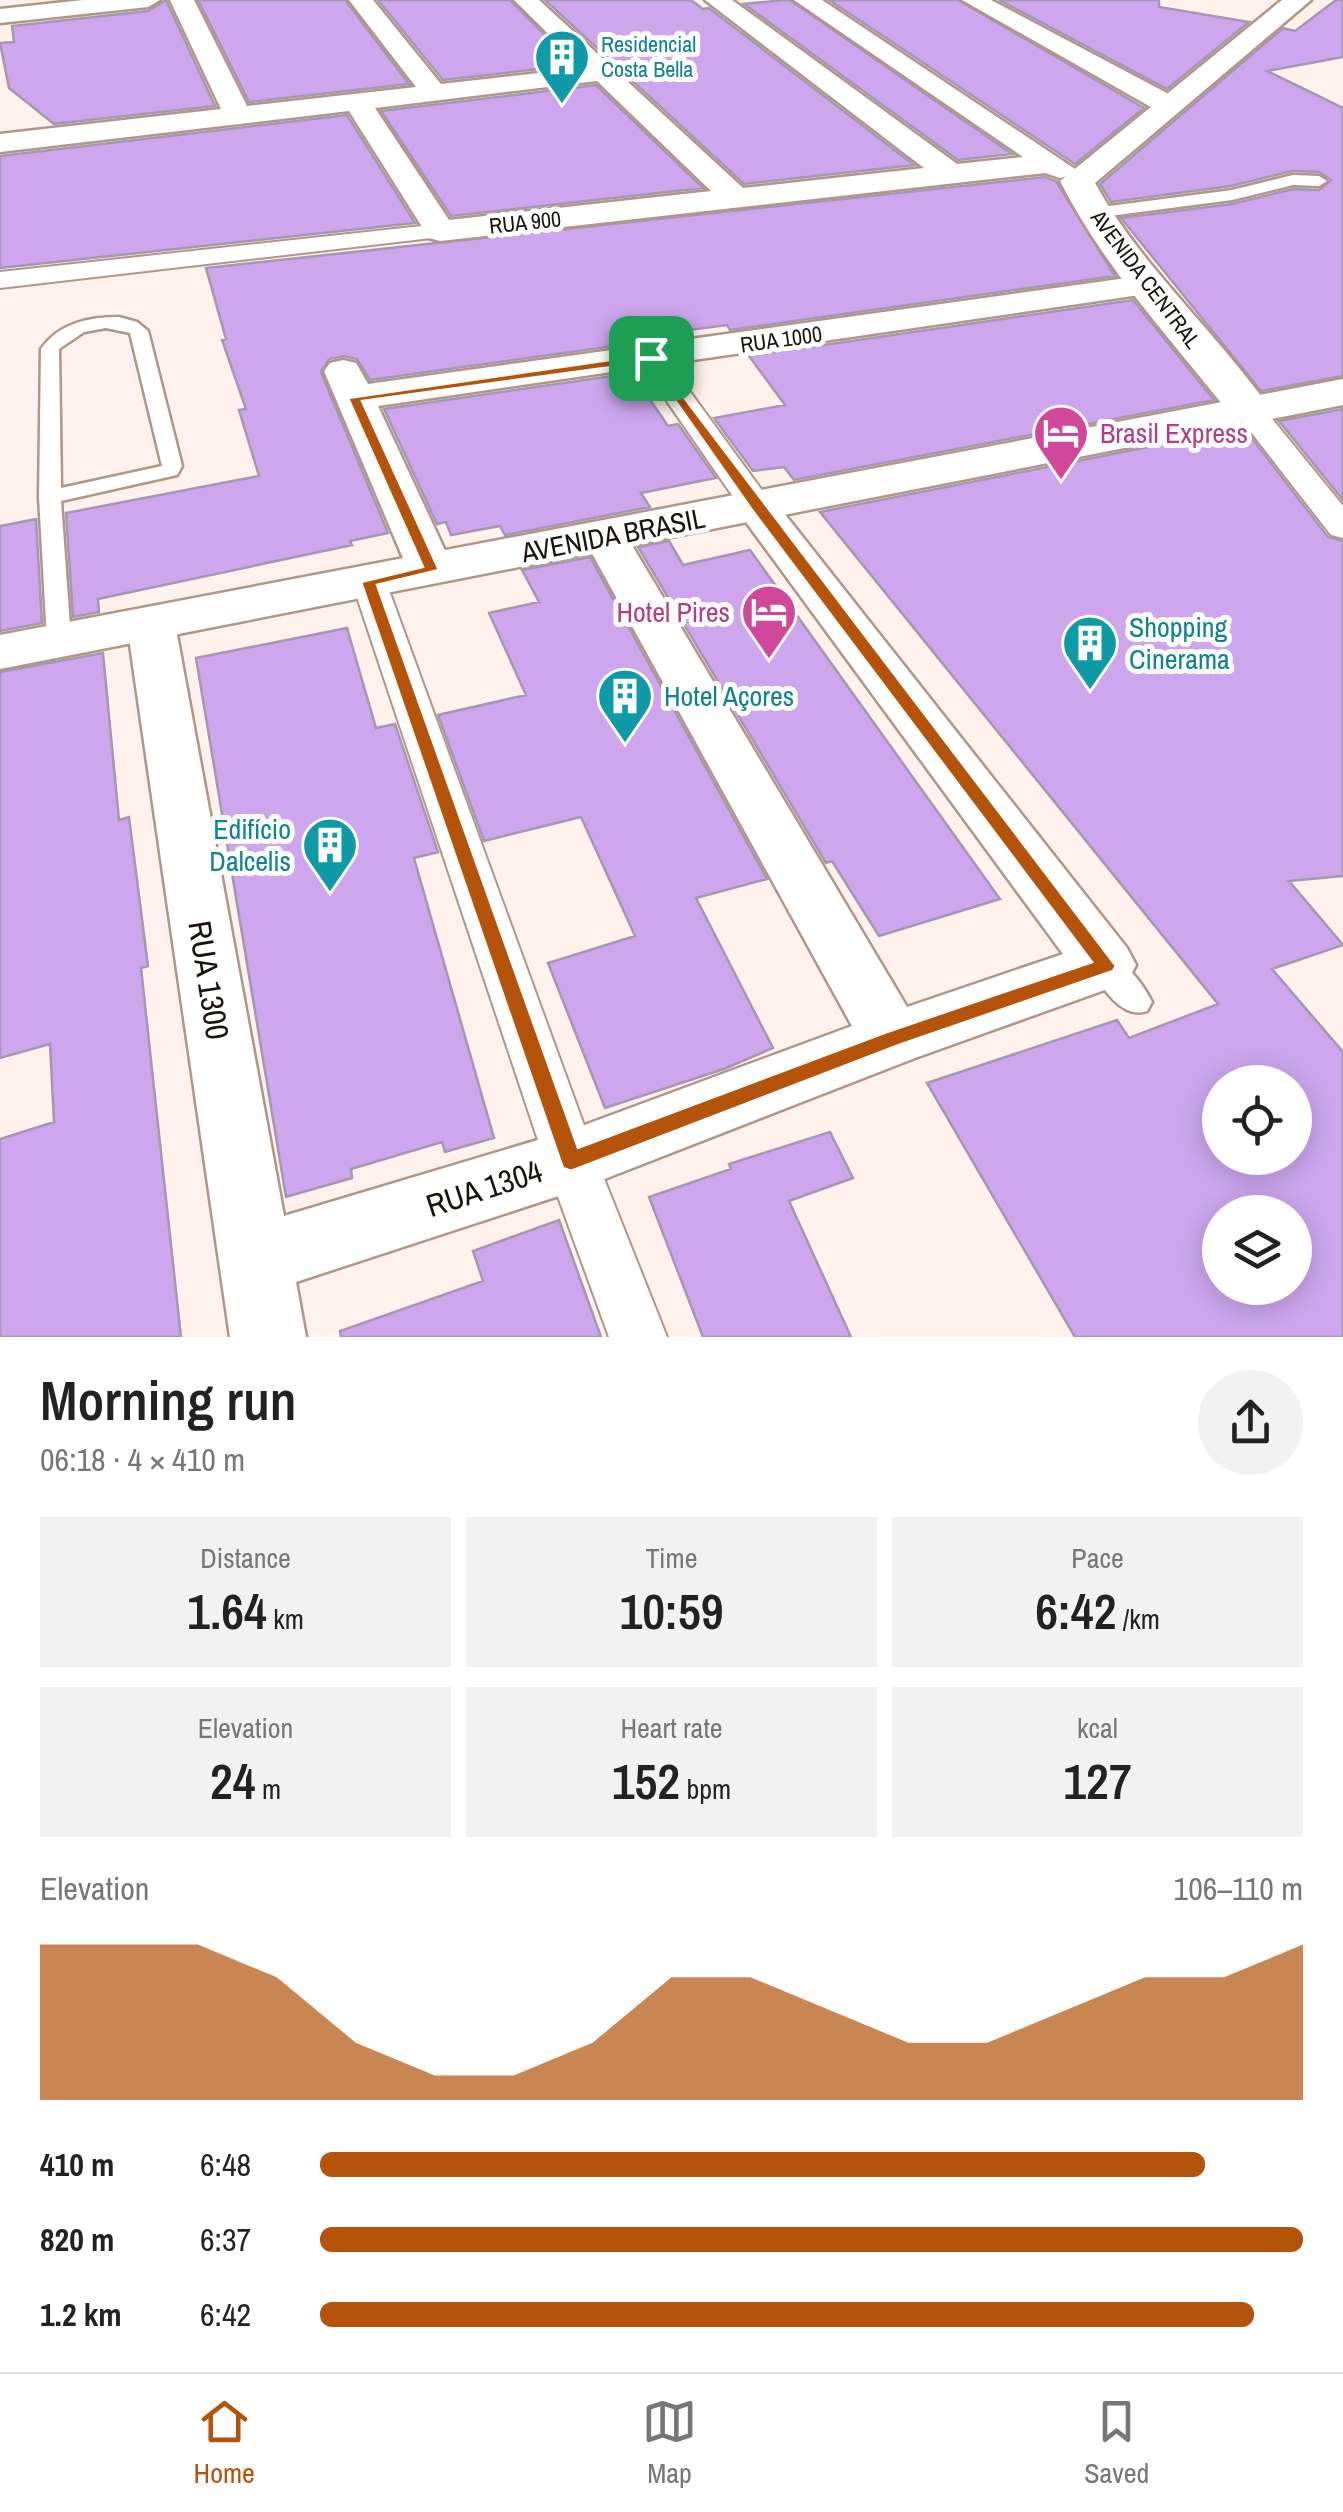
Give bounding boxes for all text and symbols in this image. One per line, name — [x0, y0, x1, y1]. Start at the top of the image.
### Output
building icon: Residencial Costa Bella — [532, 27, 592, 106]
place label: Residencial Costa Bella — [601, 29, 696, 84]
street label: RUA 900 — [488, 203, 562, 241]
street label: AVENIDA CENTRAL — [1083, 203, 1208, 354]
pin — [609, 316, 694, 401]
street label: RUA 1000 — [738, 318, 824, 360]
icon: arrive — [624, 331, 679, 386]
hotel icon: Brasil Express — [1031, 403, 1091, 482]
place label: Brasil Express — [1100, 414, 1248, 452]
street label: AVENIDA BRASIL — [517, 499, 708, 572]
hotel icon: Hotel Pires — [739, 582, 799, 661]
place label: Hotel Pires — [616, 593, 730, 631]
place label: Shopping Cinerama — [1129, 608, 1230, 678]
building icon: Shopping Cinerama — [1060, 613, 1120, 692]
building icon: Hotel Açores — [595, 666, 655, 745]
place label: Hotel Açores — [664, 677, 794, 715]
place label: Edifício Dalcelis — [209, 810, 291, 880]
building icon: Edifício Dalcelis — [300, 815, 360, 894]
street label: RUA 1300 — [178, 918, 240, 1042]
map controls — [1202, 1065, 1312, 1305]
button: locate — [1202, 1065, 1312, 1175]
street label: RUA 1304 — [420, 1149, 548, 1227]
button: layers — [1202, 1195, 1312, 1305]
text: Morning run — [40, 1363, 296, 1437]
button: share — [1198, 1370, 1303, 1475]
text: 06:18 · 4 × 410 m — [40, 1438, 245, 1481]
text: Distance — [200, 1539, 291, 1577]
text: Time — [646, 1539, 697, 1577]
text: Pace — [1071, 1539, 1124, 1577]
text: 1.64 — [187, 1577, 267, 1645]
text: 10:59 — [619, 1577, 724, 1645]
text: 6:42 — [1035, 1577, 1116, 1645]
text: km — [267, 1600, 304, 1638]
text: /km — [1116, 1600, 1160, 1638]
text: Elevation — [198, 1709, 293, 1747]
text: Heart rate — [620, 1709, 723, 1747]
text: kcal — [1077, 1709, 1118, 1747]
text: 24 — [210, 1747, 256, 1815]
text: 152 — [612, 1747, 680, 1815]
text: 127 — [1063, 1747, 1132, 1815]
text: m — [256, 1770, 281, 1808]
text: bpm — [680, 1770, 731, 1808]
text: Elevation — [40, 1867, 149, 1910]
text: 106–110 m — [1174, 1867, 1303, 1910]
text: 410 m — [40, 2143, 114, 2186]
text: 6:48 — [200, 2143, 251, 2186]
text: 820 m — [40, 2218, 114, 2261]
text: 6:37 — [200, 2218, 251, 2261]
text: 1.2 km — [40, 2293, 122, 2336]
text: 6:42 — [200, 2293, 251, 2336]
tab: Home — [194, 2394, 255, 2492]
tab: Map — [642, 2394, 697, 2492]
tab: Saved — [1084, 2394, 1149, 2492]

